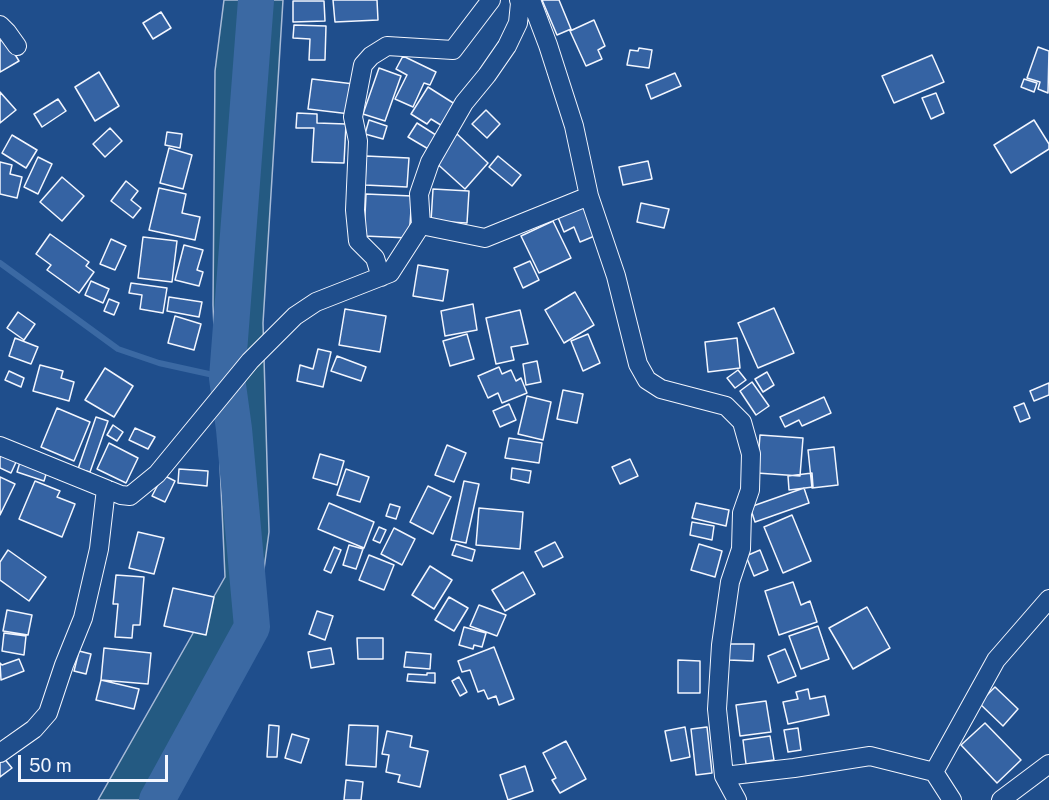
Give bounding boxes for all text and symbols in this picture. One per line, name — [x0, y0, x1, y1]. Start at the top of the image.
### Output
scale bar — [21, 743, 171, 781]
text: 50 m — [29, 755, 72, 776]

